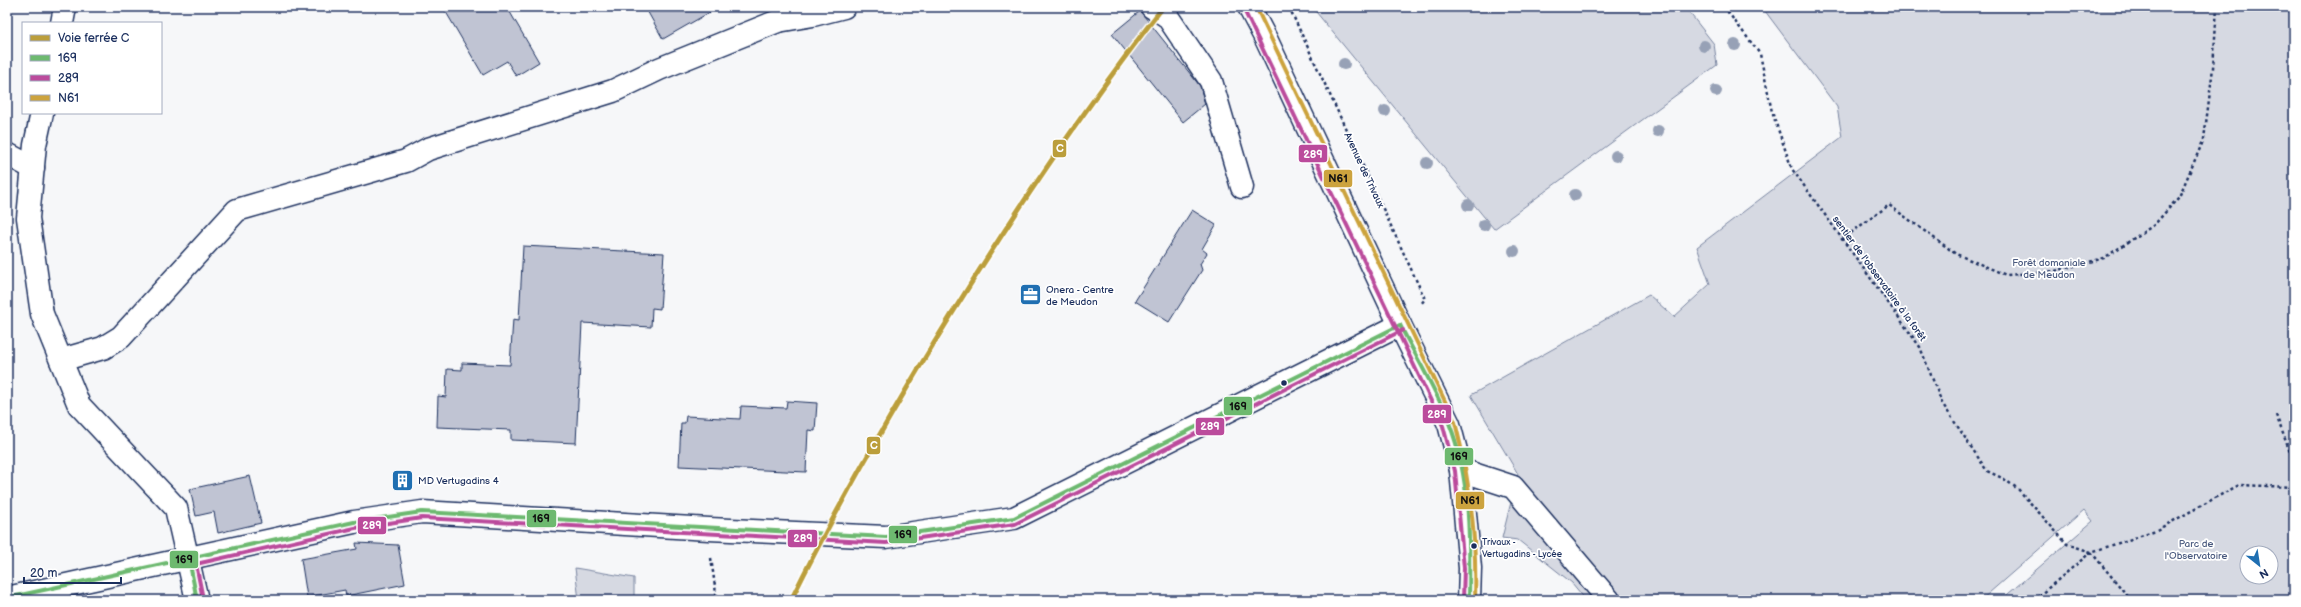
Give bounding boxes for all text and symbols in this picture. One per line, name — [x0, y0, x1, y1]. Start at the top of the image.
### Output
legend — [22, 22, 162, 114]
text: Voie ferrée C — [58, 31, 130, 46]
text: 169 — [58, 51, 77, 66]
text: 289 — [58, 71, 79, 86]
text: N61 — [58, 91, 79, 106]
street label: Avenue de Trivaux — [1341, 131, 1387, 210]
line badge: C — [1052, 139, 1067, 158]
text: C — [1056, 142, 1064, 155]
line badge: 289 — [1298, 144, 1328, 163]
text: 289 — [1303, 148, 1323, 161]
line badge: N61 — [1323, 169, 1353, 188]
text: N61 — [1328, 172, 1348, 185]
street label: sentier de l'observatoire à la forêt — [1830, 214, 1929, 343]
park label: Forêt domaniale de Meudon — [2012, 257, 2086, 281]
office icon: Onera - Centre de Meudon — [1017, 282, 1043, 308]
place label: Onera - Centre de Meudon — [1046, 284, 1114, 308]
unlabelled marker — [1279, 378, 1289, 388]
line badge: 169 — [1223, 396, 1253, 416]
text: 169 — [1229, 400, 1247, 413]
line badge: 289 — [1422, 404, 1452, 424]
text: 289 — [1427, 408, 1447, 421]
line badge: 289 — [1195, 417, 1225, 436]
text: 289 — [1200, 420, 1220, 433]
line badge: C — [866, 436, 881, 455]
text: C — [870, 439, 878, 452]
line badge: 169 — [1444, 447, 1474, 466]
text: 169 — [1450, 450, 1468, 463]
building icon: MD Vertugadins 4 — [389, 467, 415, 493]
place label: MD Vertugadins 4 — [418, 475, 499, 487]
line badge: N61 — [1455, 491, 1485, 510]
text: N61 — [1460, 494, 1480, 507]
line badge: 169 — [526, 509, 557, 528]
text: 169 — [532, 512, 550, 525]
line badge: 289 — [357, 516, 387, 535]
text: 289 — [362, 519, 382, 532]
line badge: 169 — [888, 525, 918, 544]
text: 169 — [894, 528, 912, 541]
line badge: 289 — [787, 529, 818, 548]
text: 289 — [793, 532, 813, 545]
place label: Trivaux - Vertugadins - Lycée — [1482, 537, 1563, 560]
park label: Parc de l'Observatoire — [2165, 538, 2227, 562]
marker: Trivaux - Vertugadins - Lycée — [1469, 541, 1479, 551]
north arrow — [2239, 545, 2279, 585]
line badge: 169 — [169, 550, 199, 569]
text: 169 — [175, 553, 193, 566]
scale bar — [24, 559, 121, 585]
text: 20 m — [30, 566, 57, 581]
text: N — [2257, 566, 2271, 581]

